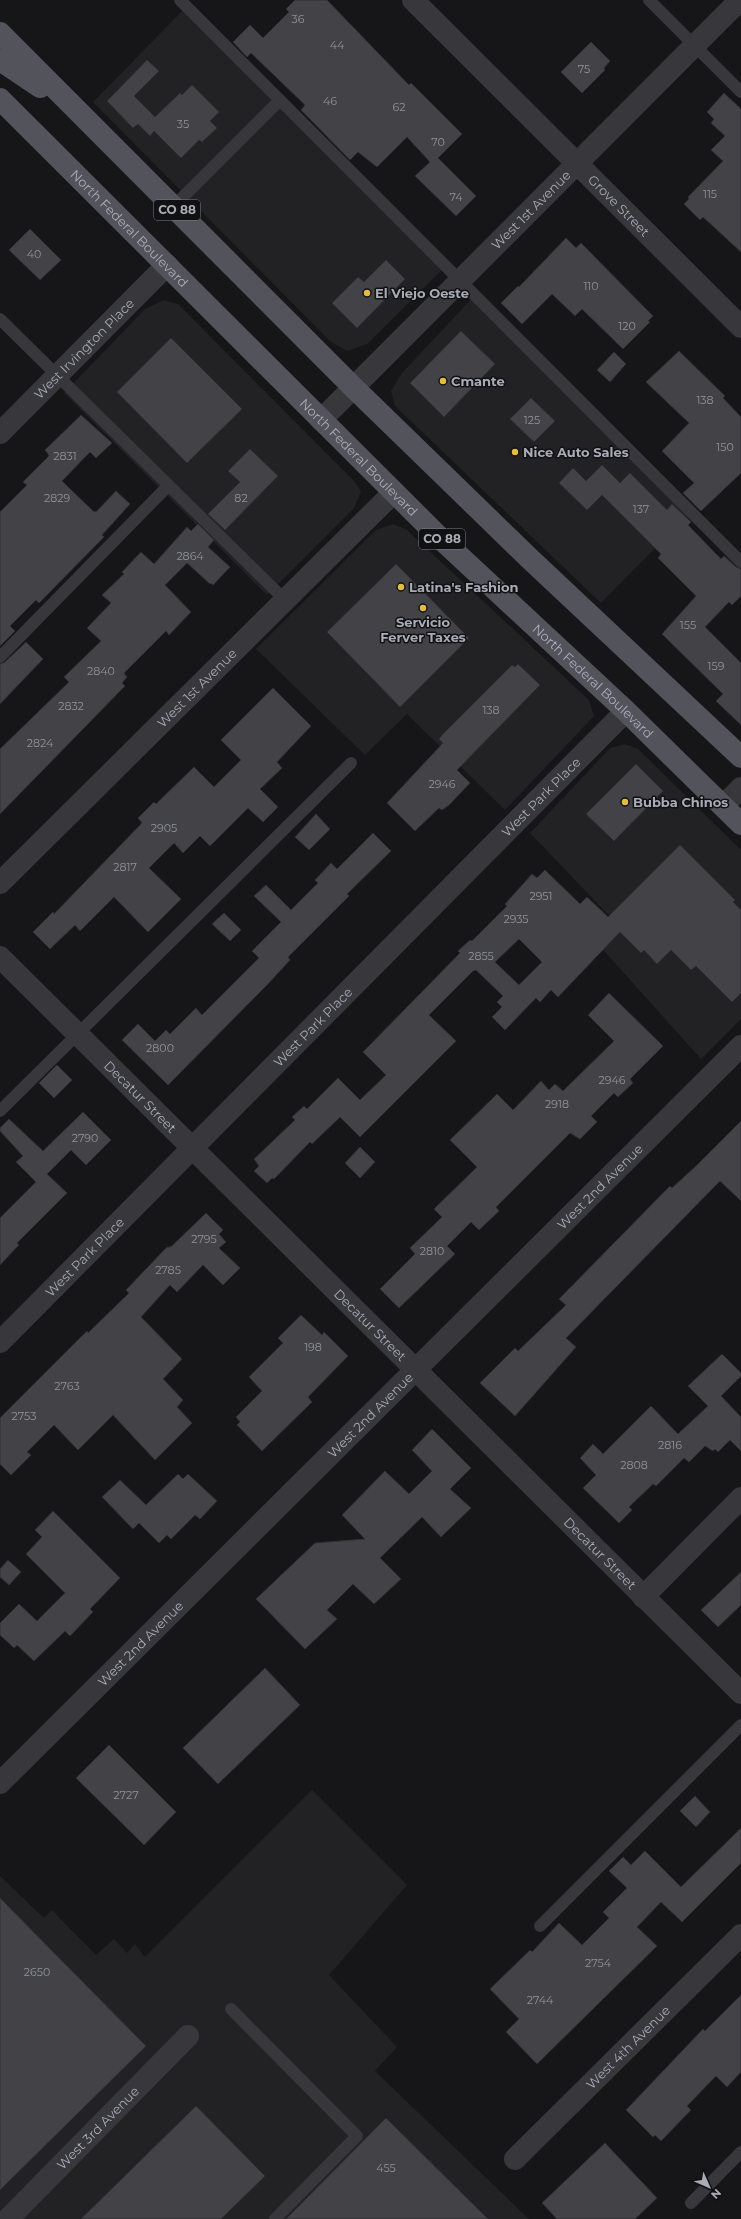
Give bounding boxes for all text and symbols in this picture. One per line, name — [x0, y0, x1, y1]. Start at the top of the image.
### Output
house number: 36 — [292, 12, 305, 26]
house number: 44 — [330, 38, 345, 52]
house number: 75 — [578, 62, 590, 76]
house number: 46 — [323, 94, 337, 108]
house number: 62 — [393, 100, 405, 114]
house number: 35 — [177, 117, 189, 131]
house number: 70 — [431, 135, 445, 149]
street label: North Federal Boulevard — [67, 166, 192, 290]
street label: West 1st Avenue — [488, 167, 574, 253]
street label: Grove Street — [585, 171, 653, 240]
house number: 115 — [703, 187, 717, 201]
house number: 74 — [449, 190, 463, 204]
road number: CO 88 — [154, 200, 200, 220]
house number: 40 — [27, 247, 41, 261]
house number: 110 — [583, 279, 599, 293]
place label: El Viejo Oeste — [375, 285, 469, 301]
marker: El Viejo Oeste — [362, 288, 372, 298]
street label: West Irvington Place — [31, 295, 137, 402]
house number: 120 — [618, 319, 636, 333]
place label: Cmante — [451, 373, 505, 389]
marker: Cmante — [438, 376, 448, 386]
house number: 138 — [696, 393, 714, 407]
street label: North Federal Boulevard — [297, 395, 421, 519]
house number: 125 — [524, 413, 540, 427]
house number: 150 — [716, 440, 734, 454]
place label: Nice Auto Sales — [523, 444, 629, 460]
marker: Nice Auto Sales — [510, 447, 520, 457]
house number: 2831 — [53, 449, 77, 463]
house number: 2829 — [44, 491, 70, 505]
house number: 82 — [234, 491, 248, 505]
house number: 137 — [633, 502, 649, 516]
road number: CO 88 — [419, 529, 465, 549]
house number: 2864 — [176, 549, 204, 563]
place label: Latina's Fashion — [409, 579, 519, 595]
marker: Latina's Fashion — [396, 582, 406, 592]
marker: Servicio Ferver Taxes — [418, 603, 428, 613]
place label: Servicio Ferver Taxes — [380, 614, 466, 645]
house number: 155 — [680, 618, 696, 632]
street label: North Federal Boulevard — [529, 620, 657, 741]
street label: West 1st Avenue — [154, 645, 240, 731]
house number: 159 — [708, 659, 725, 673]
house number: 2840 — [87, 664, 115, 678]
house number: 2832 — [58, 699, 84, 713]
house number: 138 — [482, 703, 500, 717]
house number: 2824 — [27, 736, 54, 750]
street label: West Park Place — [498, 754, 584, 840]
house number: 2946 — [429, 777, 456, 791]
place label: Bubba Chinos — [633, 794, 728, 810]
marker: Bubba Chinos — [620, 797, 630, 807]
house number: 2905 — [151, 821, 177, 835]
house number: 2817 — [113, 860, 137, 874]
house number: 2951 — [529, 889, 553, 903]
house number: 2935 — [503, 912, 529, 926]
house number: 2855 — [468, 949, 494, 963]
street label: West Park Place — [270, 984, 356, 1070]
house number: 2800 — [146, 1041, 174, 1055]
street label: Decatur Street — [101, 1057, 180, 1136]
house number: 2946 — [599, 1073, 626, 1087]
house number: 2918 — [545, 1097, 569, 1111]
house number: 2790 — [72, 1131, 98, 1145]
street label: West 2nd Avenue — [554, 1140, 646, 1232]
street label: West Park Place — [42, 1214, 127, 1300]
house number: 2795 — [191, 1232, 217, 1246]
house number: 2810 — [420, 1244, 444, 1258]
house number: 2785 — [155, 1263, 181, 1277]
street label: Decatur Street — [331, 1285, 410, 1364]
house number: 198 — [304, 1340, 322, 1354]
street label: West 2nd Avenue — [324, 1369, 416, 1461]
house number: 2763 — [54, 1379, 80, 1393]
house number: 2753 — [12, 1409, 36, 1423]
house number: 2816 — [658, 1438, 682, 1452]
house number: 2808 — [620, 1458, 648, 1472]
street label: Decatur Street — [561, 1514, 640, 1593]
street label: West 2nd Avenue — [94, 1597, 187, 1689]
house number: 2727 — [113, 1788, 139, 1802]
house number: 2754 — [585, 1956, 612, 1970]
house number: 2650 — [24, 1965, 50, 1979]
house number: 2744 — [527, 1993, 554, 2007]
street label: West 4th Avenue — [583, 2002, 673, 2092]
street label: West 3rd Avenue — [53, 2083, 142, 2173]
house number: 455 — [376, 2161, 396, 2175]
north arrow — [689, 2167, 729, 2207]
text: N — [708, 2186, 724, 2202]

